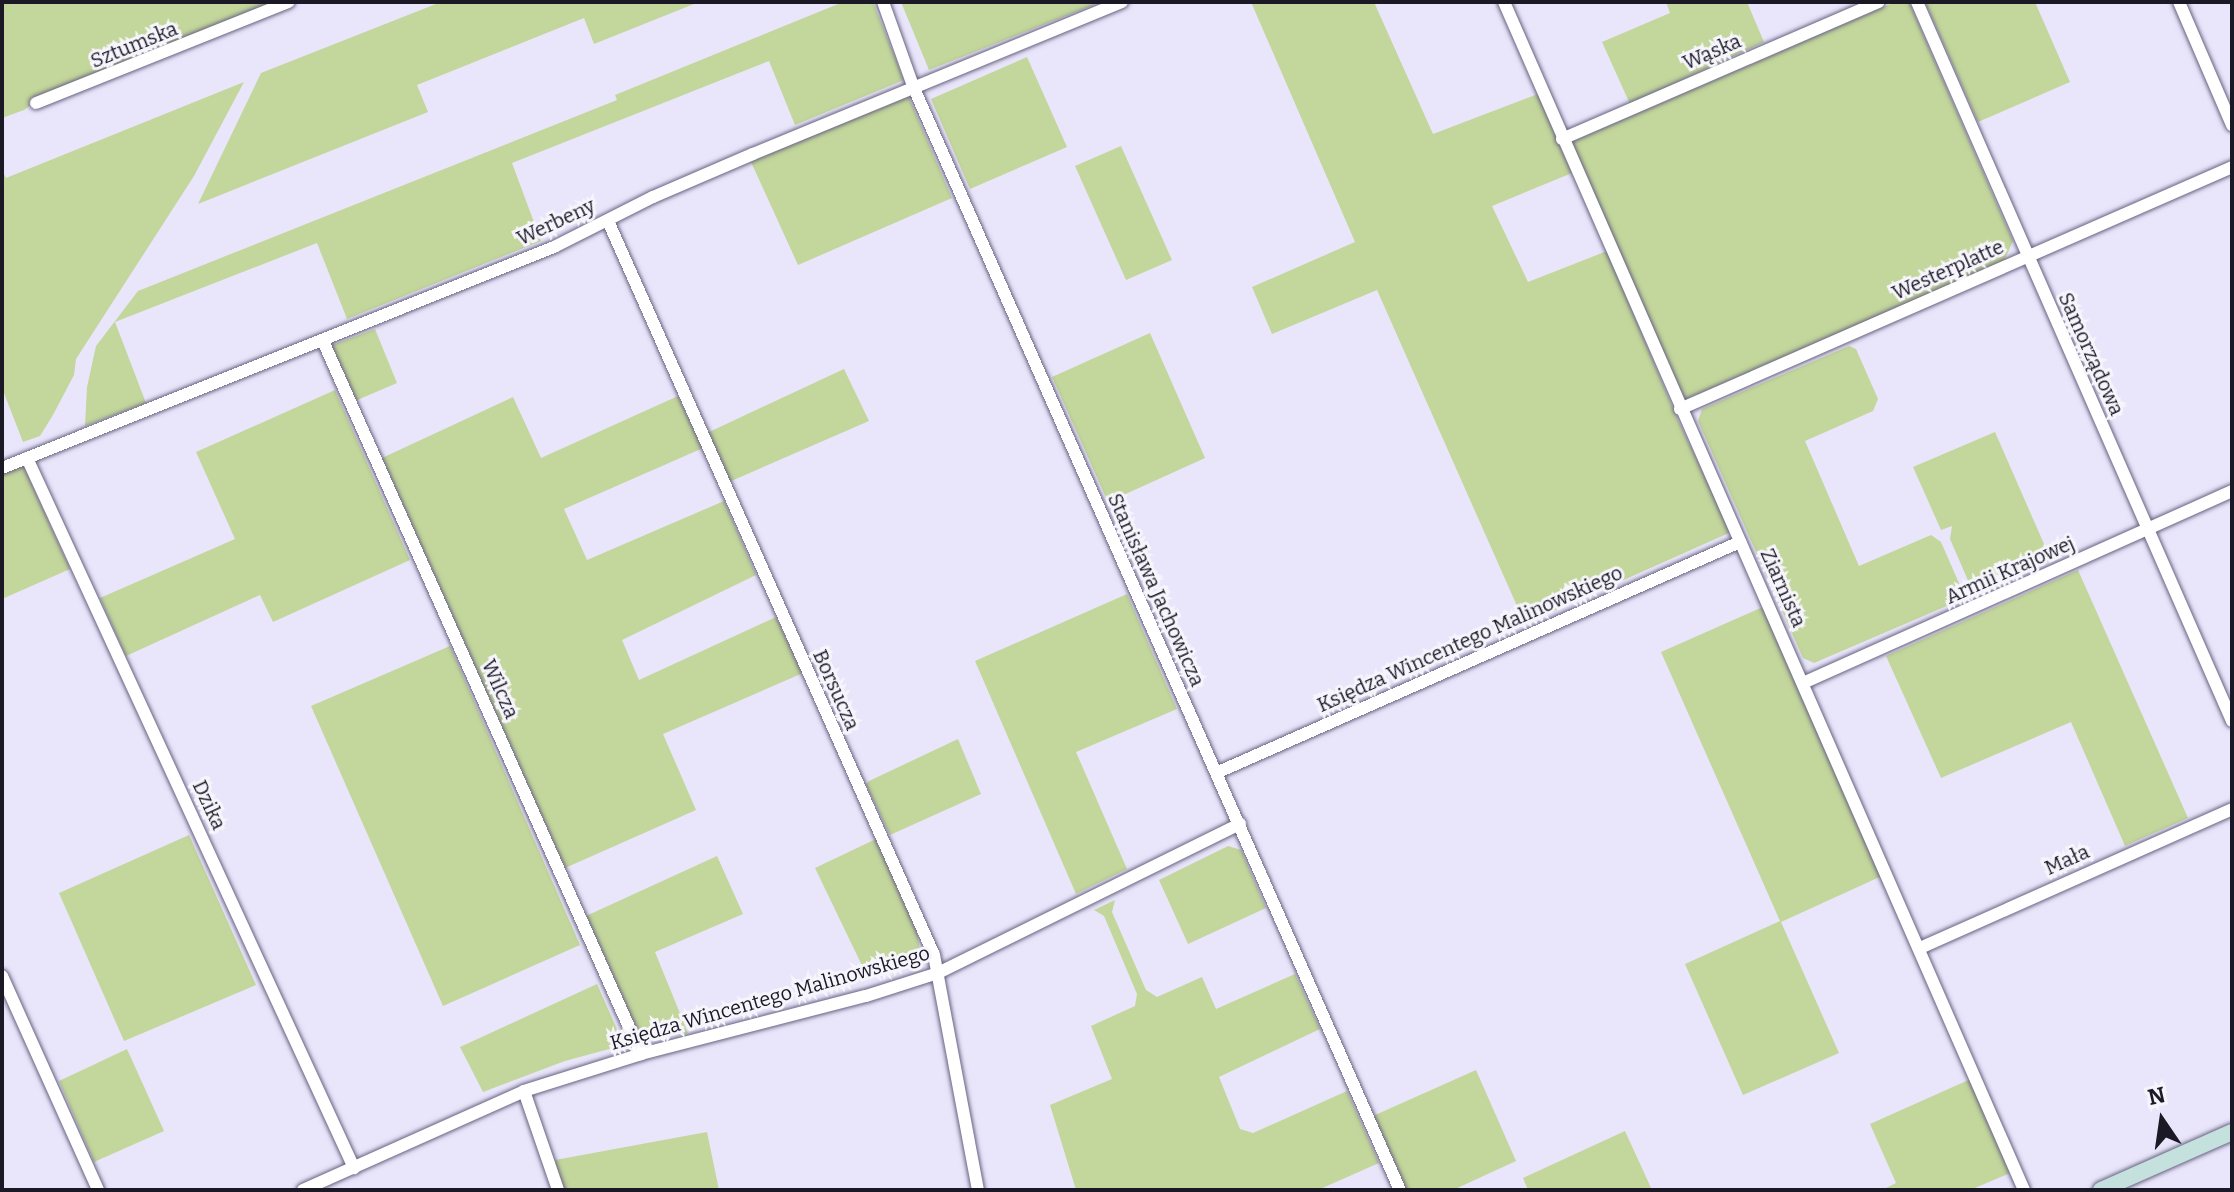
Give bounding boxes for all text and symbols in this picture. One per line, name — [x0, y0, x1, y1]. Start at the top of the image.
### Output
street label: Sztumska — [87, 17, 181, 73]
street label: Wąska — [1679, 29, 1745, 75]
street label: Werbeny — [513, 193, 599, 251]
street label: Westerplatte — [1889, 235, 2007, 305]
street label: Samorządowa — [2053, 289, 2129, 419]
street label: Stanisława Jachowicza — [1103, 490, 1209, 690]
street label: Armii Krajowej — [1942, 531, 2078, 609]
street label: Ziarnista — [1755, 545, 1811, 631]
street label: Księdza Wincentego Malinowskiego — [1314, 561, 1626, 717]
street label: Borsucza — [808, 646, 864, 734]
street label: Wilcza — [476, 656, 524, 722]
street label: Dzika — [187, 777, 231, 833]
street label: Mała — [2041, 840, 2093, 880]
street label: Księdza Wincentego Malinowskiego — [607, 941, 933, 1055]
north arrow — [2122, 1080, 2202, 1160]
text: N — [2145, 1081, 2168, 1111]

